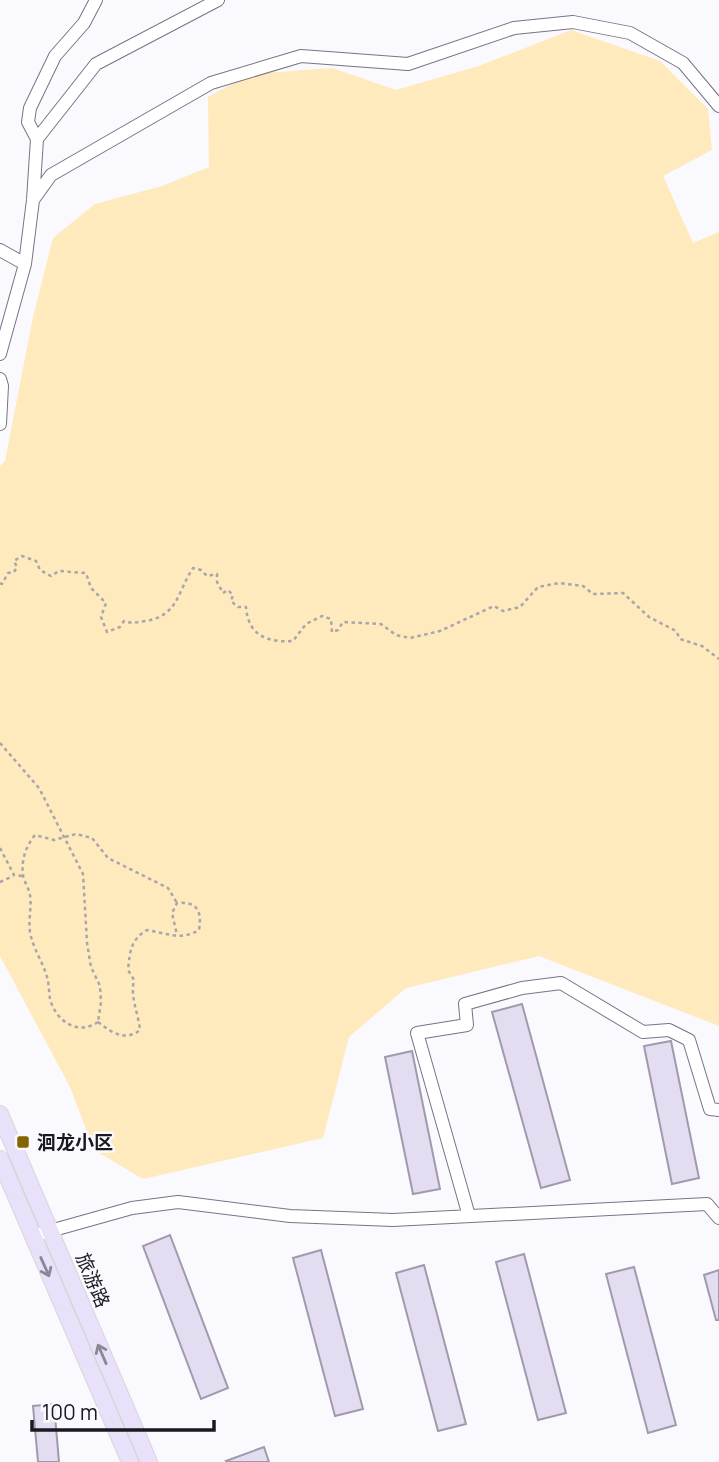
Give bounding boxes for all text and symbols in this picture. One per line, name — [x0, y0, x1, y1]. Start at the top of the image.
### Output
place label: 洄龙小区 — [37, 1129, 113, 1155]
marker: 洄龙小区 — [15, 1134, 31, 1150]
street label: 旅游路 — [70, 1249, 116, 1311]
one-way arrow — [39, 1256, 52, 1278]
one-way arrow — [95, 1344, 108, 1366]
scale bar — [32, 1388, 214, 1432]
text: 100 m — [42, 1398, 98, 1426]

